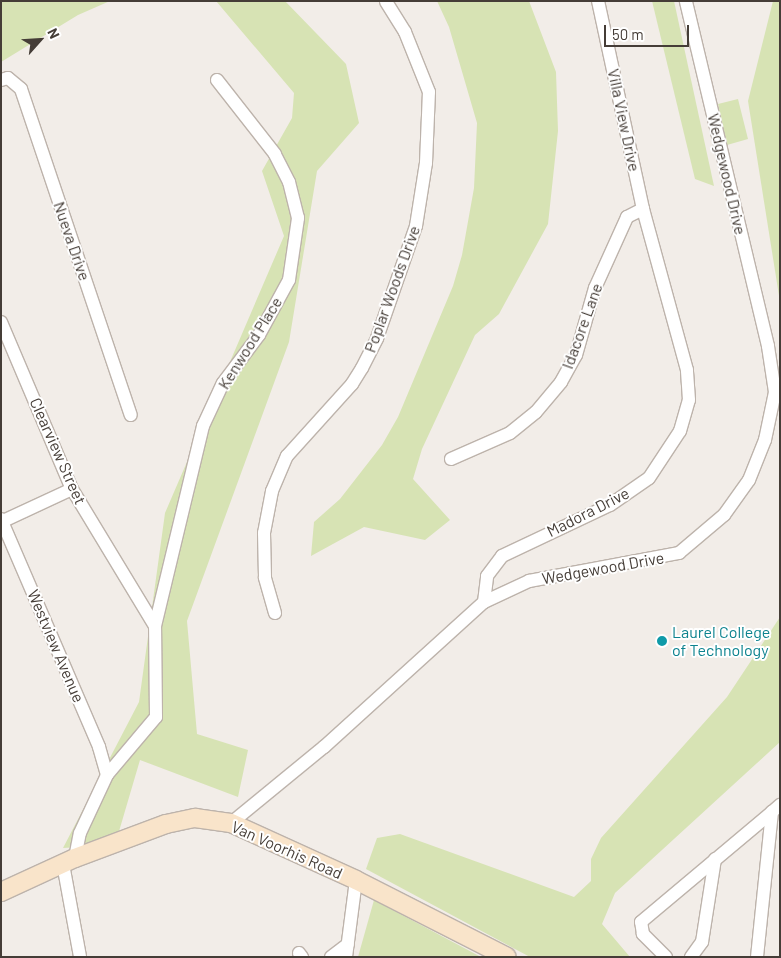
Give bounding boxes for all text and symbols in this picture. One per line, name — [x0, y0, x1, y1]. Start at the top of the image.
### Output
north arrow — [15, 15, 65, 65]
scale bar — [606, 15, 691, 47]
text: N — [44, 25, 64, 41]
text: 50 m — [612, 25, 644, 43]
street label: Villa View Drive — [604, 67, 644, 173]
street label: Wedgewood Drive — [704, 112, 750, 236]
street label: Nueva Drive — [50, 199, 94, 283]
street label: Poplar Woods Drive — [360, 223, 424, 355]
street label: Idacore Lane — [558, 281, 606, 371]
street label: Kenwood Place — [214, 293, 286, 393]
street label: Clearview Street — [26, 395, 90, 507]
street label: Madora Drive — [544, 483, 632, 541]
street label: Wedgewood Drive — [540, 548, 666, 588]
street label: Westview Avenue — [24, 587, 88, 705]
place label: Laurel College of Technology — [672, 622, 770, 660]
marker: Laurel College of Technology — [656, 635, 668, 647]
street label: Van Voorhis Road — [228, 817, 346, 883]

